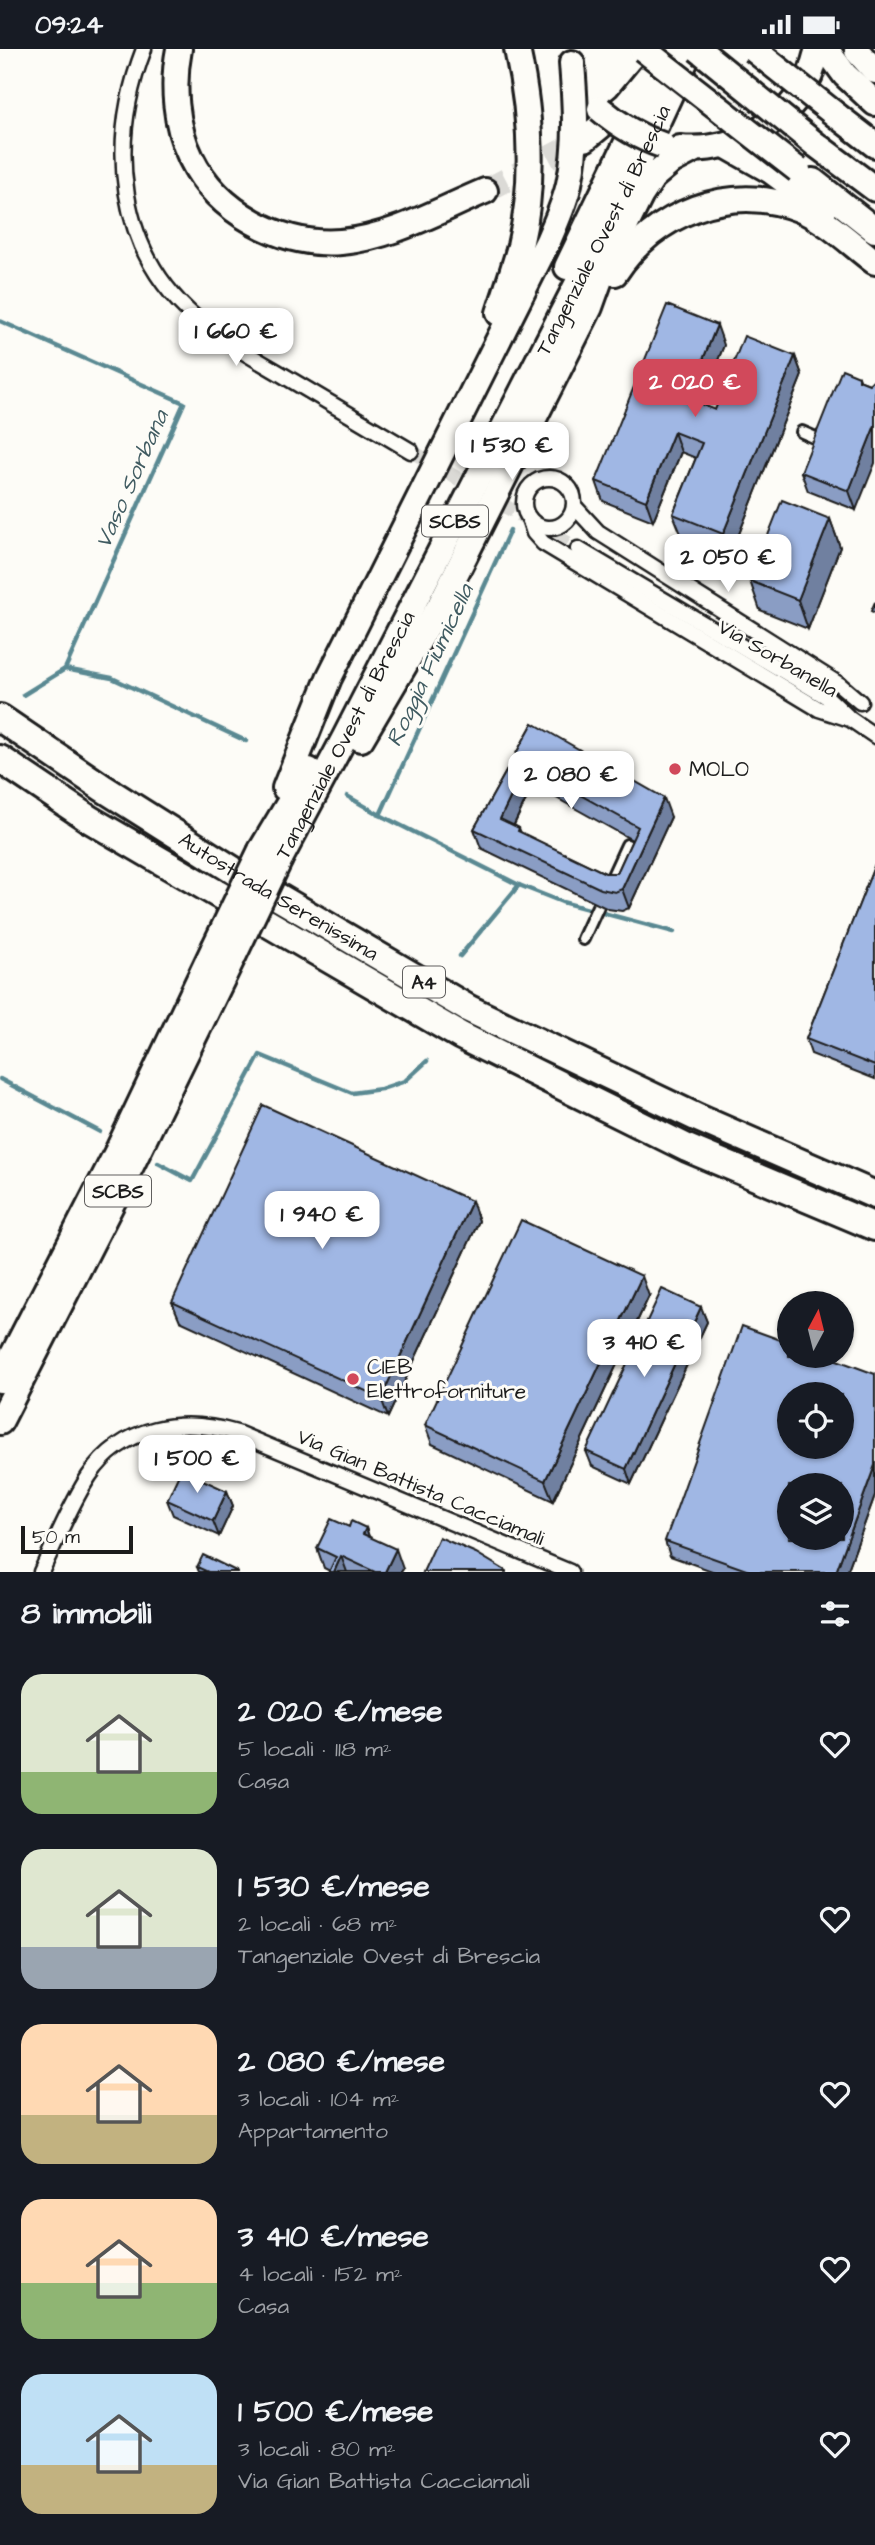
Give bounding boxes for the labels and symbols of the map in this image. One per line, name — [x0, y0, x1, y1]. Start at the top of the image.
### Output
street label: Tangenziale Ovest di Brescia — [529, 100, 678, 361]
pin: 1 660 € — [171, 309, 301, 368]
pin: 2 020 € — [630, 359, 760, 419]
water label: Vaso Sorbana — [87, 404, 177, 554]
pin: 1 530 € — [447, 423, 577, 482]
road number: SCBS — [422, 506, 488, 537]
pin: 2 050 € — [663, 535, 793, 594]
water label: Roggia Fiumicella — [378, 578, 483, 752]
street label: Tangenziale Ovest di Brescia — [269, 606, 422, 864]
street label: Via Sorbanella — [712, 612, 843, 705]
pin: 2 080 € — [506, 751, 636, 811]
place label: MOLO — [689, 755, 749, 784]
marker: MOLO — [667, 761, 683, 777]
street label: Autostrada Serenissima — [173, 825, 384, 968]
road number: A4 — [403, 966, 445, 997]
road number: SCBS — [85, 1175, 151, 1207]
pin: 1 940 € — [257, 1191, 387, 1251]
north arrow — [777, 1291, 854, 1369]
pin: 3 410 € — [579, 1319, 709, 1379]
place label: CIEB Elettroforniture — [367, 1353, 526, 1406]
marker: CIEB Elettroforniture — [345, 1371, 361, 1387]
street label: Via Gian Battista Cacciamali — [293, 1422, 549, 1553]
pin: 1 500 € — [132, 1435, 262, 1495]
scale bar — [21, 1523, 133, 1555]

